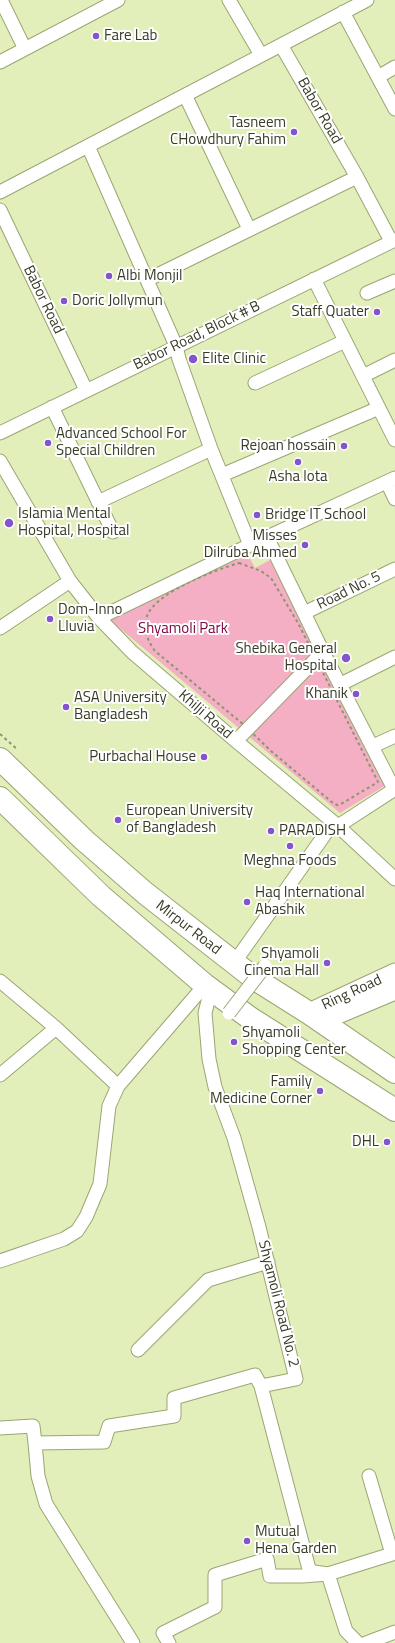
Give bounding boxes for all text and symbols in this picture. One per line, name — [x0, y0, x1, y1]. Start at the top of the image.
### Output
place label: Fare Lab — [104, 27, 157, 45]
marker: Fare Lab — [91, 31, 101, 41]
street label: Babor Road — [293, 75, 345, 147]
place label: Tasneem CHowdhury Fahim — [170, 114, 286, 149]
marker: Tasneem CHowdhury Fahim — [289, 127, 299, 137]
street label: Babor Road — [19, 263, 67, 337]
place label: Albi Monjil — [117, 267, 182, 285]
marker: Albi Monjil — [104, 271, 114, 281]
place label: Doric Jollymun — [72, 292, 163, 310]
marker: Doric Jollymun — [59, 296, 69, 306]
street label: Babor Road, Block # B — [131, 297, 263, 375]
place label: Staff Quater — [292, 303, 369, 321]
marker: Staff Quater — [372, 307, 382, 317]
place label: Elite Clinic — [202, 350, 266, 368]
marker: Elite Clinic — [187, 353, 199, 365]
place label: Advanced School For Special Children — [56, 425, 187, 460]
place label: Rejoan hossain — [240, 437, 336, 455]
marker: Advanced School For Special Children — [43, 438, 53, 448]
marker: Rejoan hossain — [339, 441, 349, 451]
marker: Asha lota — [293, 457, 303, 467]
place label: Asha lota — [269, 468, 327, 486]
place label: Islamia Mental Hospital, Hospital — [18, 505, 129, 540]
place label: Bridge IT School — [265, 506, 366, 524]
marker: Bridge IT School — [252, 510, 262, 520]
marker: Islamia Mental Hospital, Hospital — [3, 517, 15, 529]
place label: Misses Dilruba Ahmed — [204, 527, 297, 562]
marker: Misses Dilruba Ahmed — [300, 540, 310, 550]
street label: Road No. 5 — [314, 568, 384, 614]
place label: Dom-Inno Lluvia — [58, 601, 122, 636]
marker: Dom-Inno Lluvia — [45, 614, 55, 624]
park label: Shyamoli Park — [138, 620, 228, 638]
place label: Shebika General Hospital — [235, 640, 337, 675]
marker: Shebika General Hospital — [340, 652, 352, 664]
place label: Khanik — [305, 685, 348, 703]
street label: Khilji Road — [174, 687, 236, 743]
place label: ASA University Bangladesh — [74, 689, 167, 724]
marker: Khanik — [351, 689, 361, 699]
marker: ASA University Bangladesh — [61, 702, 71, 712]
place label: Purbachal House — [89, 748, 196, 766]
marker: Purbachal House — [199, 752, 209, 762]
place label: European University of Bangladesh — [126, 802, 253, 837]
marker: European University of Bangladesh — [113, 815, 123, 825]
place label: PARADISH — [279, 822, 346, 840]
marker: PARADISH — [266, 826, 276, 836]
marker: Meghna Foods — [285, 841, 295, 851]
place label: Meghna Foods — [243, 852, 337, 870]
place label: Haq International Abashik — [255, 884, 365, 919]
street label: Mirpur Road — [152, 897, 224, 959]
marker: Haq International Abashik — [242, 897, 252, 907]
place label: Shyamoli Cinema Hall — [244, 945, 319, 980]
marker: Shyamoli Cinema Hall — [322, 958, 332, 968]
street label: Ring Road — [319, 971, 385, 1015]
place label: Shyamoli Shopping Center — [242, 1024, 346, 1059]
marker: Shyamoli Shopping Center — [229, 1037, 239, 1047]
place label: Family Medicine Corner — [210, 1073, 312, 1108]
marker: Family Medicine Corner — [315, 1086, 325, 1096]
place label: DHL — [352, 1133, 379, 1151]
marker: DHL — [382, 1137, 392, 1147]
street label: Shyamoli Road No. 2 — [254, 1239, 302, 1369]
place label: Mutual Hena Garden — [255, 1523, 337, 1558]
marker: Mutual Hena Garden — [242, 1536, 252, 1546]

